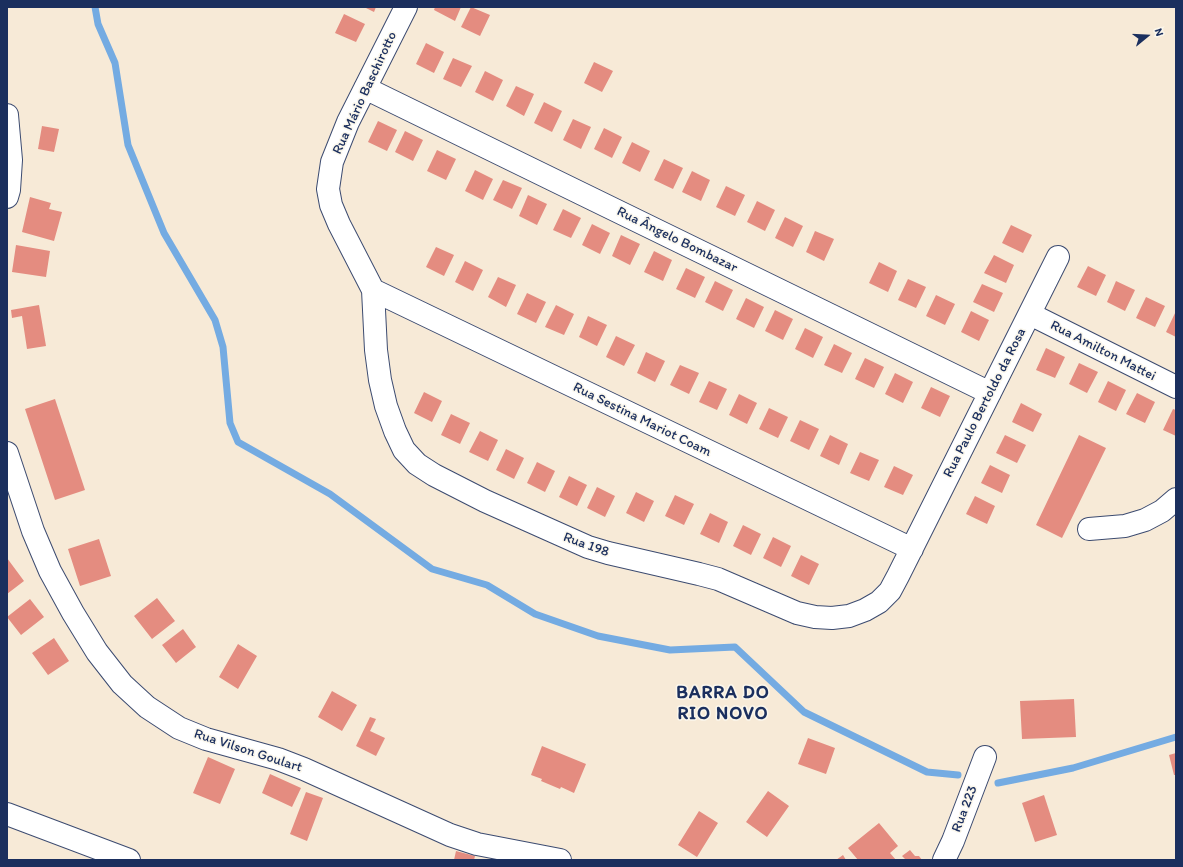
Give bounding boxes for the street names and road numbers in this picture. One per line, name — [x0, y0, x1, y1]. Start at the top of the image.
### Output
street label: Rua Mário Baschirotto — [329, 29, 401, 157]
street label: Rua Ângelo Bombazar — [614, 203, 740, 277]
street label: Rua Amilton Mattei — [1047, 317, 1159, 385]
street label: Rua Paulo Bertoldo da Rosa — [940, 326, 1030, 480]
street label: Rua Sestina Mariot Coam — [570, 379, 714, 461]
street label: Rua 198 — [561, 529, 611, 561]
street label: Rua Vilson Goulart — [192, 726, 304, 776]
street label: Rua 223 — [948, 783, 982, 835]

